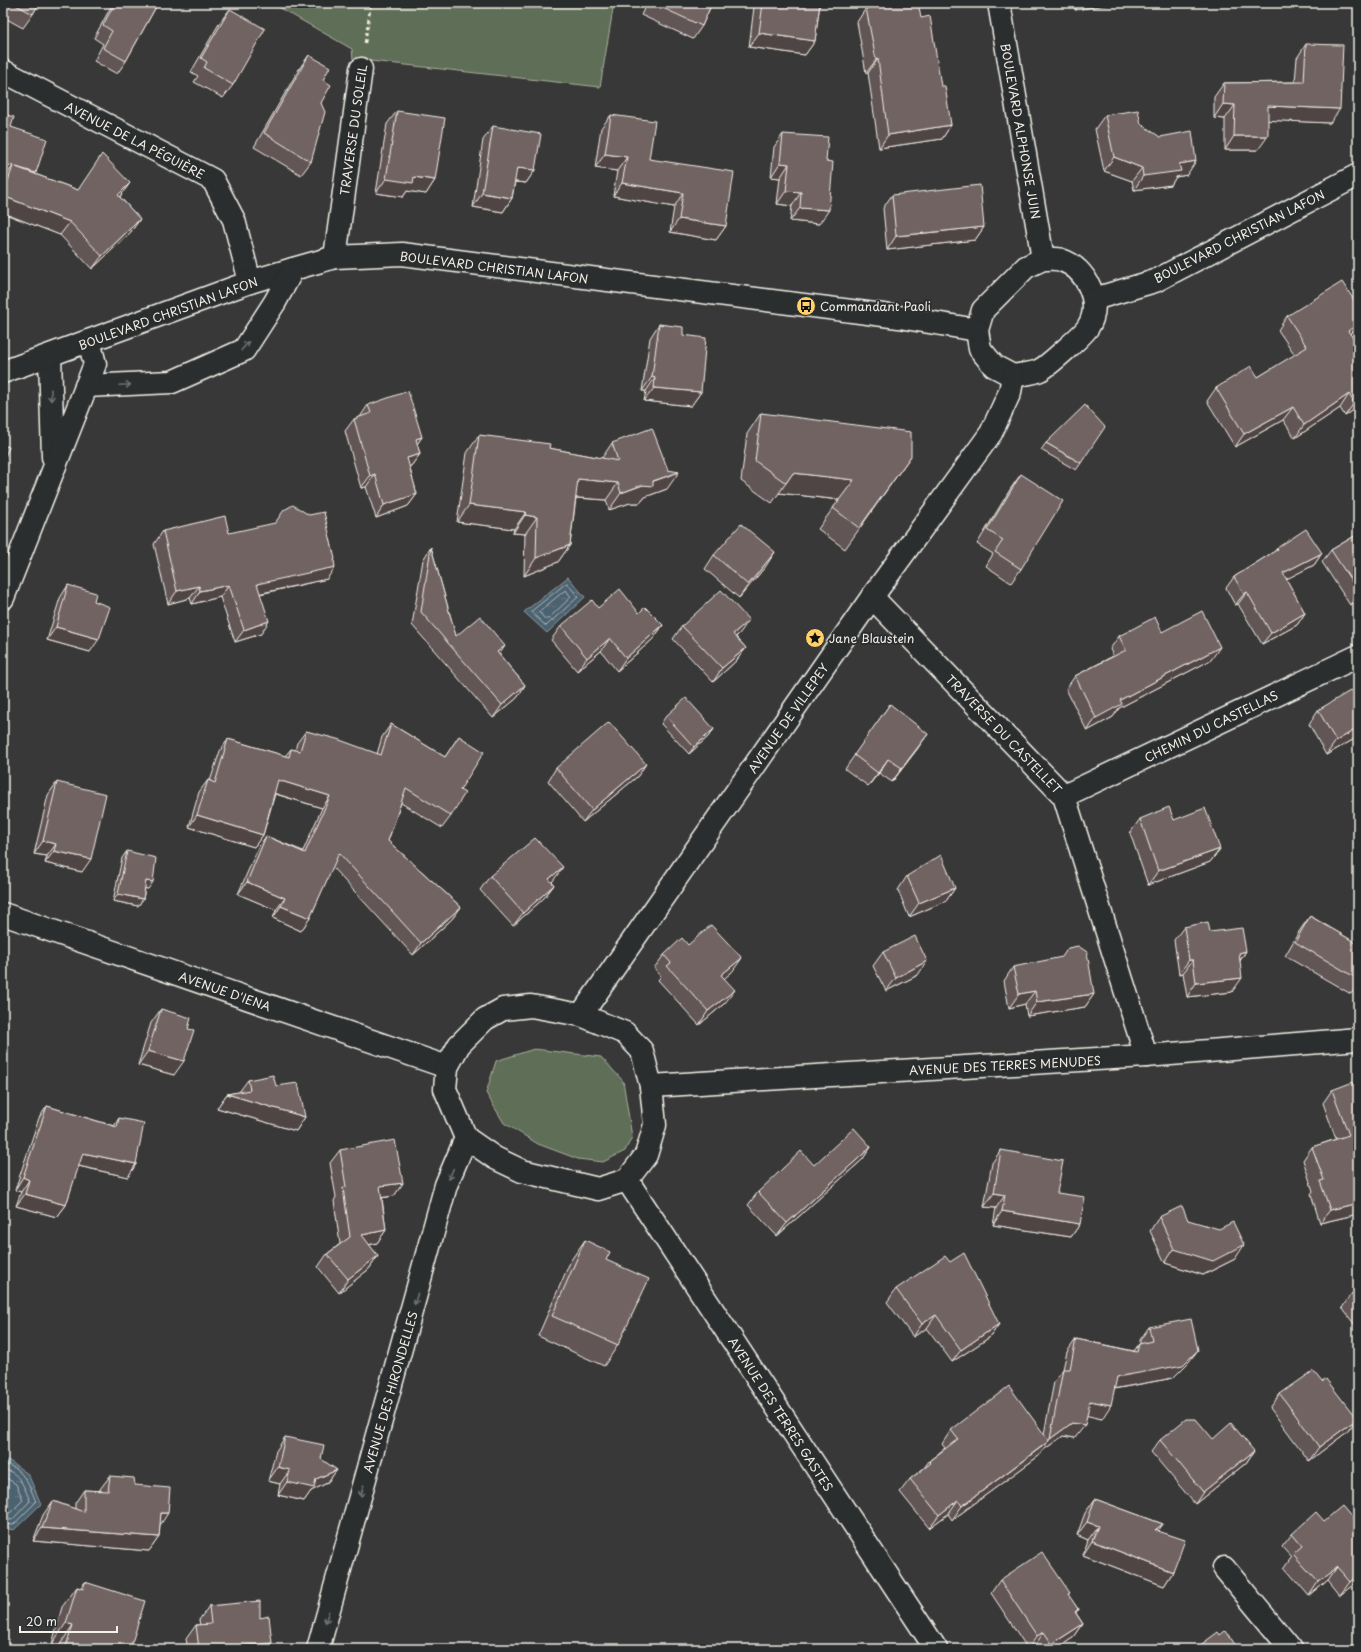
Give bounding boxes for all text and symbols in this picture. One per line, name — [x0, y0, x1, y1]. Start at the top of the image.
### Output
street label: BOULEVARD ALPHONSE JUIN — [997, 42, 1045, 220]
street label: TRAVERSE DU SOLEIL — [335, 63, 371, 197]
street label: AVENUE DE LA PÉGUIÈRE — [62, 97, 208, 183]
street label: BOULEVARD CHRISTIAN LAFON — [1150, 185, 1328, 287]
street label: BOULEVARD CHRISTIAN LAFON — [399, 247, 589, 287]
street label: BOULEVARD CHRISTIAN LAFON — [76, 272, 260, 354]
bus stop icon: Commandant Paoli — [795, 295, 817, 317]
place label: Commandant Paoli — [820, 297, 931, 315]
one-way arrow — [241, 340, 250, 351]
one-way arrow — [118, 381, 131, 388]
one-way arrow — [48, 388, 55, 401]
place icon: Jane Blaustein — [804, 627, 826, 649]
place label: Jane Blaustein — [829, 629, 914, 647]
street label: AVENUE DE VILLEPEY — [743, 659, 833, 777]
street label: TRAVERSE DU CASTELLET — [942, 670, 1067, 798]
street label: CHEMIN DU CASTELLAS — [1141, 686, 1281, 766]
street label: AVENUE D'IENA — [177, 967, 273, 1015]
street label: AVENUE DES TERRES MENUDES — [908, 1051, 1102, 1079]
one-way arrow — [447, 1167, 454, 1179]
one-way arrow — [411, 1292, 419, 1305]
street label: AVENUE DES HIRONDELLES — [358, 1309, 422, 1475]
street label: AVENUE DES TERRES GASTES — [724, 1333, 838, 1495]
one-way arrow — [358, 1485, 365, 1498]
scale bar — [20, 1608, 117, 1634]
one-way arrow — [323, 1610, 330, 1623]
text: 20 m — [26, 1612, 57, 1630]

